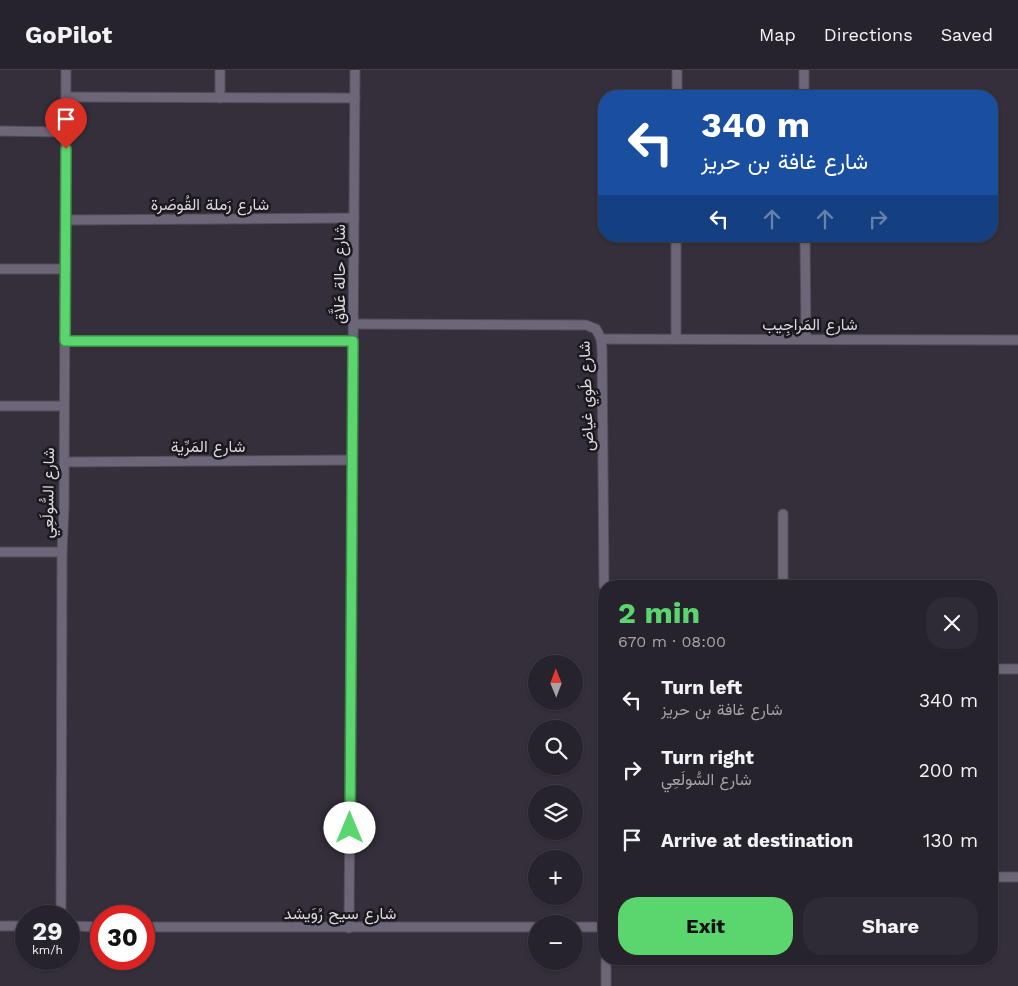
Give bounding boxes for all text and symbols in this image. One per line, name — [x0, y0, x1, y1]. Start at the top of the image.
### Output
text: GoPilot — [25, 21, 112, 49]
text: Map — [759, 24, 796, 45]
text: Directions — [824, 24, 913, 45]
text: Saved — [941, 24, 993, 45]
pin — [45, 98, 87, 149]
text: 340 m — [701, 104, 810, 146]
icon: arrive — [52, 105, 80, 133]
icon: left — [618, 110, 683, 175]
text: شارع غافة بن حريز — [701, 149, 868, 174]
street label: شارع رَملة القُوصَرة — [151, 195, 269, 216]
icon: left — [705, 205, 733, 233]
icon: ahead — [758, 205, 786, 233]
icon: ahead — [811, 205, 839, 233]
icon: right — [864, 205, 892, 233]
street label: شارع حالة عَلاَّق — [328, 224, 351, 324]
street label: شارع المَراجِيب — [762, 315, 858, 336]
street label: شارع طَوِي غياض — [575, 340, 601, 451]
street label: شارع المَرِّية — [171, 437, 245, 458]
street label: شارع السُّولَعِي — [38, 447, 62, 539]
text: 2 min — [618, 595, 700, 630]
button: close — [926, 597, 978, 649]
text: 670 m · 08:00 — [618, 632, 726, 651]
north arrow — [528, 655, 582, 710]
map controls — [528, 655, 583, 970]
text: Turn left — [661, 676, 742, 699]
icon: left — [618, 686, 646, 714]
text: 340 m — [919, 689, 978, 712]
text: شارع غافة بن حريز — [661, 700, 783, 719]
button: search — [528, 720, 583, 775]
text: Turn right — [661, 746, 754, 769]
icon: right — [618, 756, 646, 784]
text: 200 m — [919, 759, 978, 782]
text: شارع السُّولَعِي — [661, 770, 752, 789]
button: layers — [528, 785, 583, 840]
position arrow — [323, 801, 375, 853]
icon: arrive — [618, 826, 646, 854]
text: Arrive at destination — [661, 829, 853, 852]
text: 130 m — [923, 829, 978, 852]
button: + — [528, 850, 583, 905]
button: Exit — [618, 897, 793, 955]
button: Share — [803, 897, 978, 955]
street label: شارع سيح رُوَيشد — [284, 904, 396, 925]
speed limit sign: 30 — [90, 905, 155, 970]
button: − — [528, 915, 583, 970]
text: 29 — [32, 917, 63, 946]
text: km/h — [32, 943, 63, 957]

